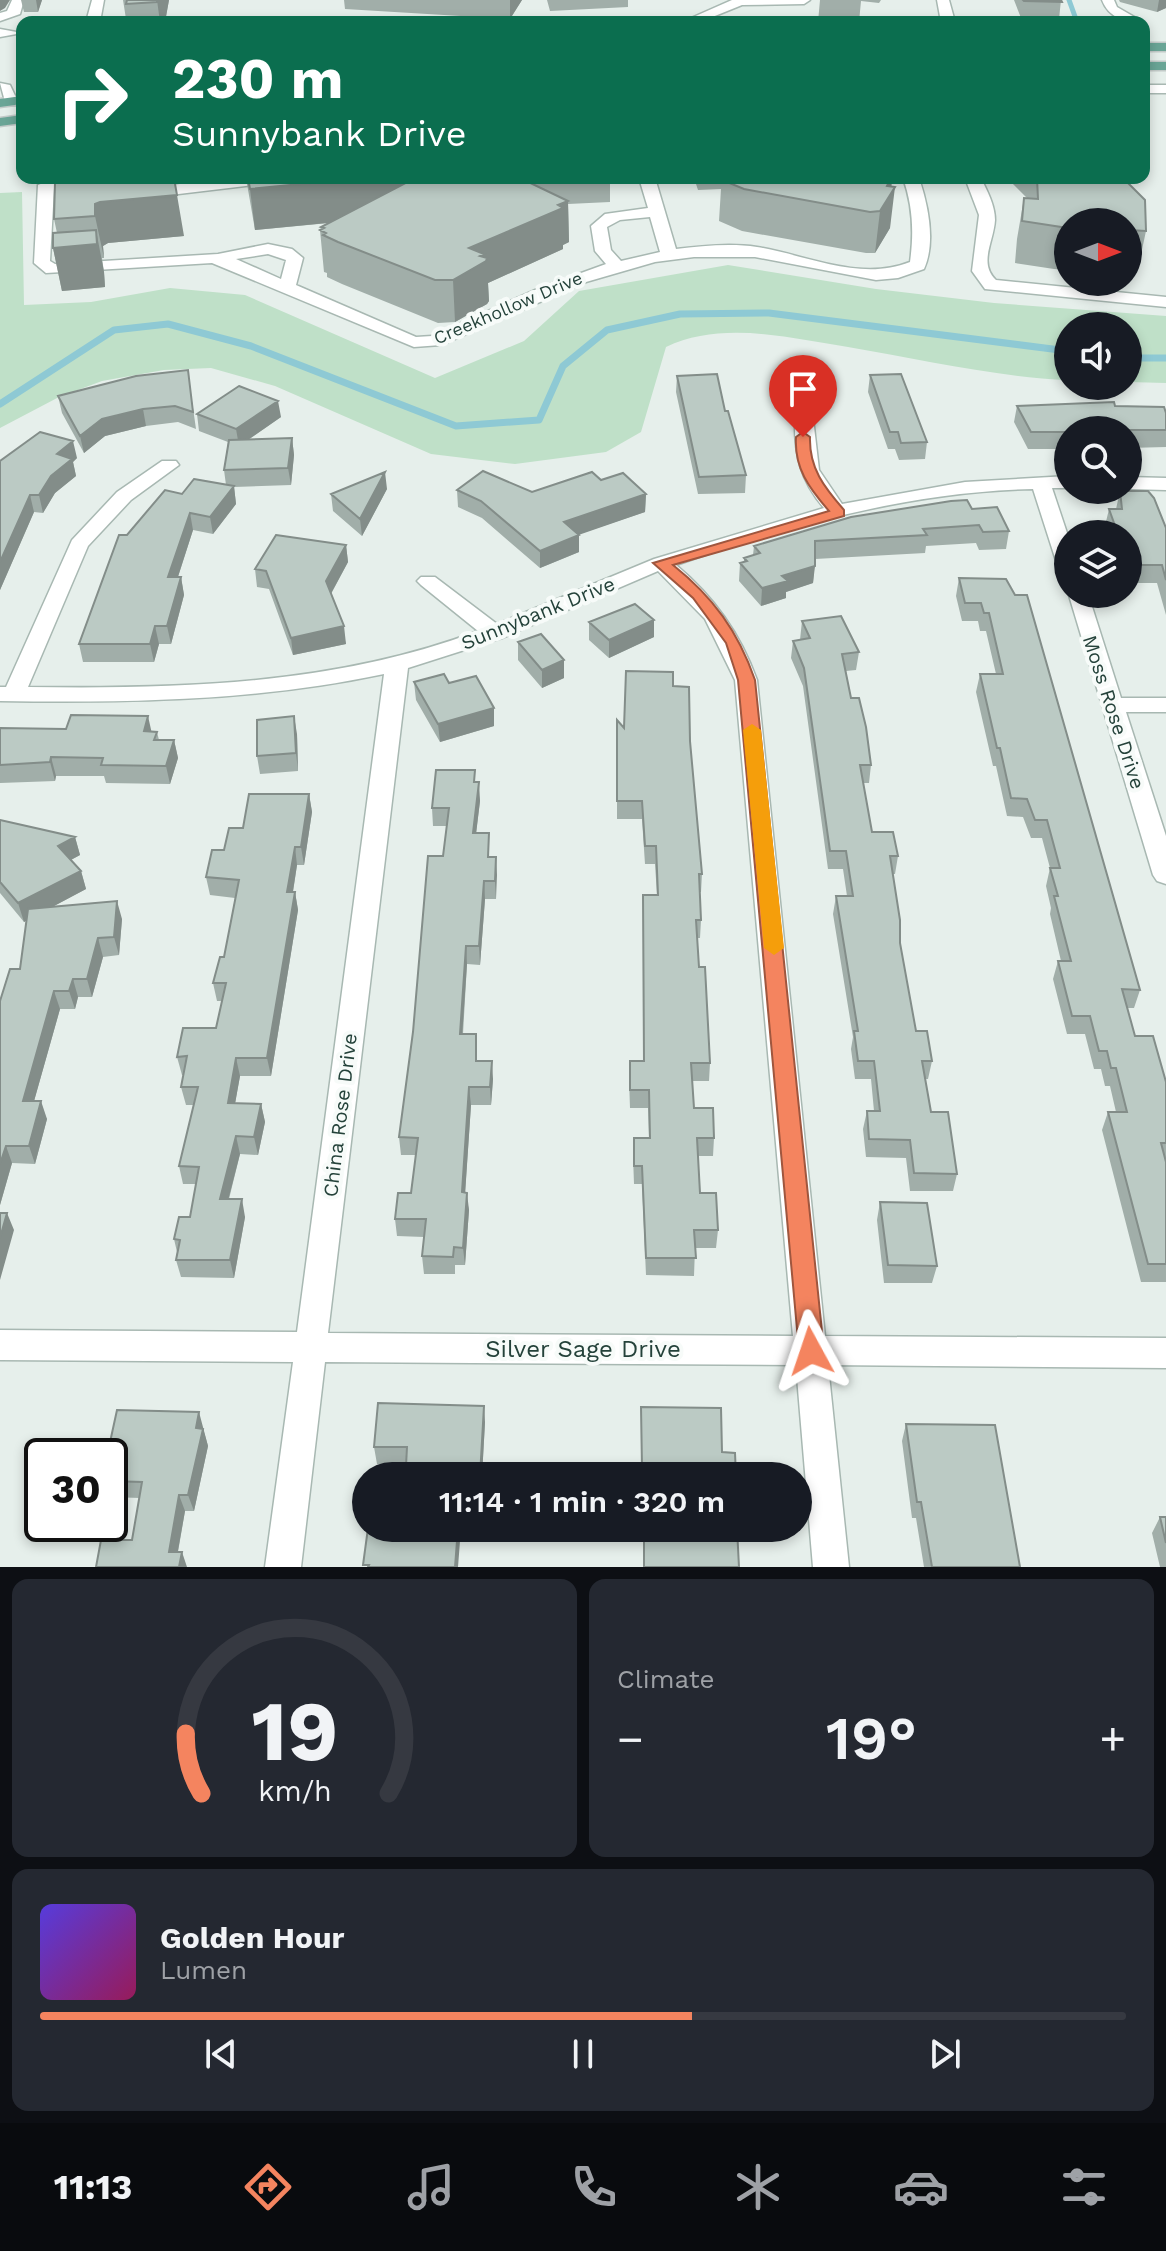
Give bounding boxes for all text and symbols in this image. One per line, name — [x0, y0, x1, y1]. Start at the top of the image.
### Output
text: 230 m — [172, 46, 343, 112]
icon: right — [40, 48, 144, 152]
text: Sunnybank Drive — [172, 113, 466, 155]
north arrow — [1054, 208, 1142, 296]
map controls — [1054, 208, 1142, 608]
street label: Creekhollow Drive — [430, 267, 585, 348]
button: sound — [1054, 312, 1142, 400]
pin — [769, 355, 837, 437]
icon: arrive — [781, 367, 825, 411]
button: search — [1054, 416, 1142, 504]
button: layers — [1054, 520, 1142, 608]
street label: Sunnybank Drive — [458, 571, 618, 655]
street label: Moss Rose Drive — [1078, 632, 1150, 792]
street label: China Rose Drive — [318, 1032, 362, 1198]
position arrow — [769, 1309, 853, 1393]
street label: Silver Sage Drive — [485, 1335, 681, 1363]
speed limit sign: 30 — [24, 1438, 128, 1542]
text: 11:14 · 1 min · 320 m — [439, 1484, 725, 1519]
text: Climate — [617, 1664, 715, 1694]
text: 19 — [251, 1683, 338, 1780]
text: 19° — [826, 1703, 917, 1774]
text: − — [617, 1713, 644, 1765]
text: + — [1099, 1713, 1126, 1765]
text: km/h — [258, 1774, 331, 1808]
text: Golden Hour — [160, 1920, 344, 1955]
text: Lumen — [160, 1955, 247, 1985]
icon: previous — [199, 2032, 243, 2076]
icon: pause — [561, 2032, 605, 2076]
icon: next — [923, 2032, 967, 2076]
icon: directions — [240, 2159, 296, 2215]
icon: music — [403, 2159, 459, 2215]
icon: phone — [566, 2159, 622, 2215]
icon: climate — [730, 2159, 786, 2215]
icon: car — [893, 2159, 949, 2215]
icon: filters — [1056, 2159, 1112, 2215]
text: 11:13 — [54, 2166, 132, 2208]

